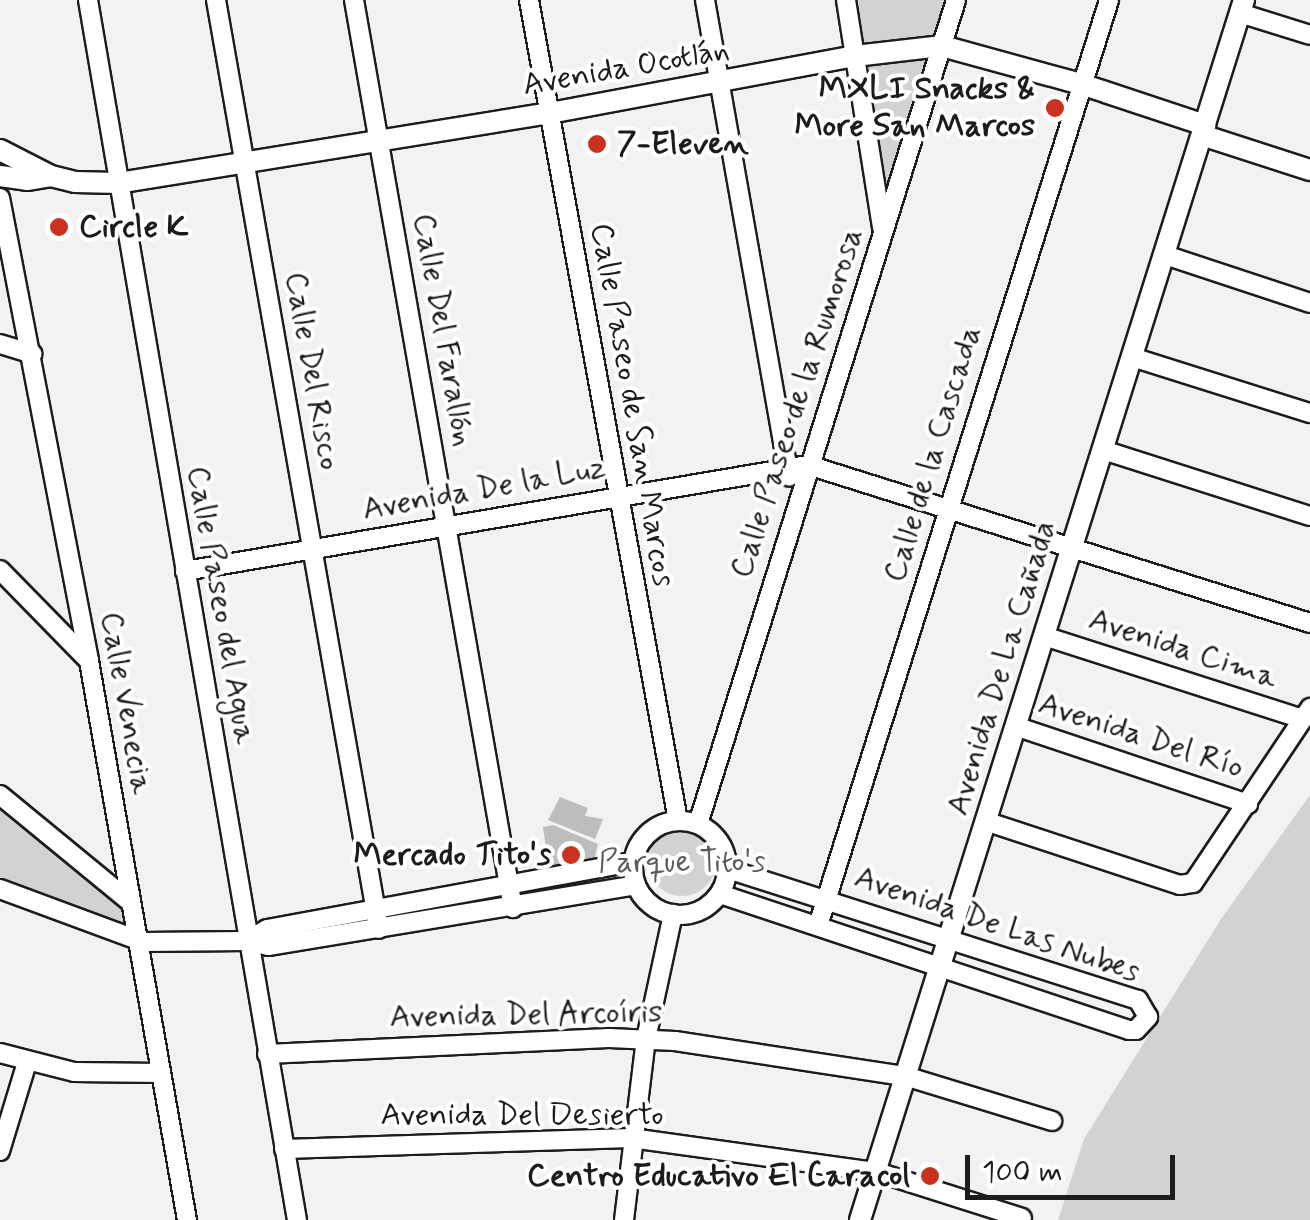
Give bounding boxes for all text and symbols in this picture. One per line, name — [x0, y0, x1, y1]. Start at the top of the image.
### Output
street label: Avenida Ocotlán — [519, 31, 733, 105]
place label: MXLI Snacks & More San Marcos — [799, 71, 1035, 146]
marker: MXLI Snacks & More San Marcos — [1044, 97, 1066, 119]
place label: 7-Eleven — [617, 125, 749, 163]
marker: 7-Eleven — [586, 133, 608, 155]
place label: Circle K — [79, 208, 189, 246]
street label: Calle Del Farallón — [404, 211, 482, 449]
marker: Circle K — [48, 216, 70, 238]
street label: Calle Paseo de la Rumorosa — [722, 223, 872, 583]
street label: Calle Paseo de San Marcos — [582, 225, 682, 585]
street label: Calle Del Risco — [276, 271, 348, 471]
street label: Calle de la Cascada — [876, 322, 990, 586]
street label: Avenida De la Luz — [360, 449, 608, 529]
street label: Calle Paseo del Agua — [178, 467, 264, 743]
street label: Avenida De La Cañada — [939, 515, 1065, 821]
street label: Avenida Cima — [1086, 601, 1280, 697]
street label: Calle Venecia — [91, 610, 161, 796]
street label: Avenida Del Río — [1035, 685, 1247, 787]
place label: Mercado Tito's — [364, 836, 551, 874]
park label: Parque Tito's — [598, 843, 766, 881]
marker: Mercado Tito's — [560, 844, 582, 866]
street label: Avenida De Las Nubes — [849, 858, 1145, 992]
street label: Avenida Del Arcoíris — [389, 993, 663, 1037]
street label: Avenida Del Desierto — [378, 1096, 666, 1134]
scale bar — [970, 1135, 1180, 1197]
text: 100 m — [982, 1153, 1063, 1192]
place label: Centro Educativo El Caracol — [534, 1157, 910, 1195]
marker: Centro Educativo El Caracol — [919, 1165, 941, 1187]

